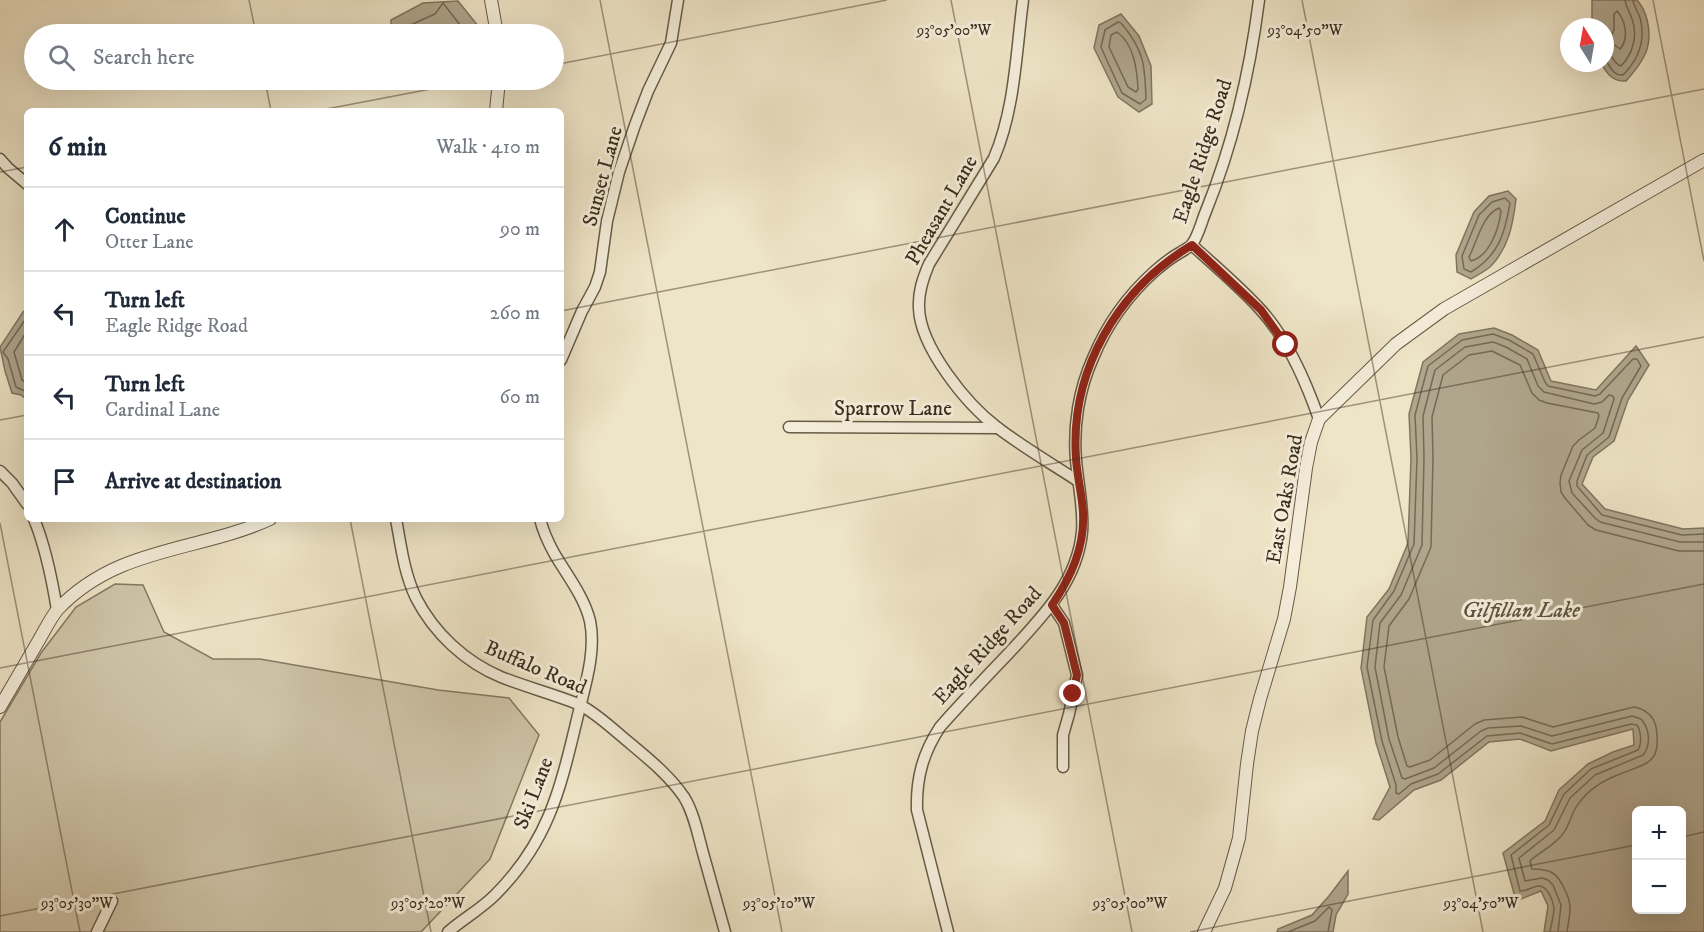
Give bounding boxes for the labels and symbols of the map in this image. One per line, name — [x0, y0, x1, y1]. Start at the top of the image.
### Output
north arrow — [1560, 18, 1614, 72]
text: 93°05'00"W — [916, 21, 992, 40]
text: 93°04'50"W — [1266, 21, 1343, 40]
street label: Eagle Ridge Road — [1167, 75, 1239, 227]
street label: Sunset Lane — [577, 123, 629, 229]
street label: Pheasant Lane — [900, 151, 984, 270]
route start — [1272, 331, 1298, 357]
street label: Sparrow Lane — [834, 396, 952, 422]
street label: East Oaks Road — [1261, 432, 1309, 566]
street label: Eagle Ridge Road — [928, 581, 1048, 710]
water label: Gilfillan Lake — [1462, 597, 1580, 624]
street label: Buffalo Road — [481, 635, 591, 701]
route end — [1059, 680, 1085, 706]
street label: Ski Lane — [508, 753, 560, 833]
text: 93°05'30"W — [40, 894, 113, 913]
text: 93°05'20"W — [390, 894, 465, 913]
text: 93°05'10"W — [742, 894, 815, 913]
text: 93°05'00"W — [1092, 894, 1168, 913]
text: 93°04'50"W — [1442, 894, 1519, 913]

